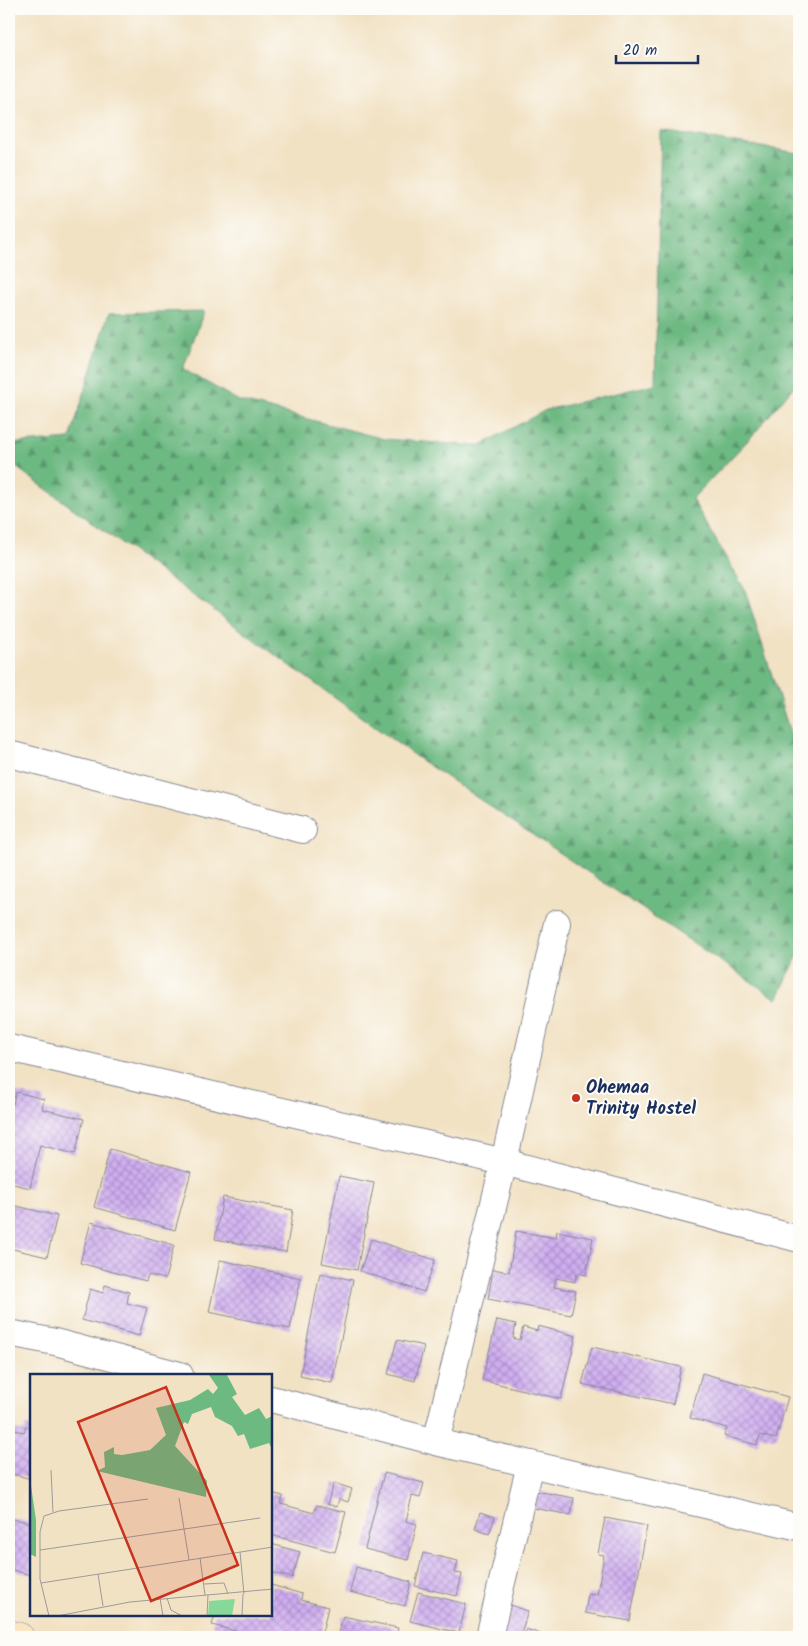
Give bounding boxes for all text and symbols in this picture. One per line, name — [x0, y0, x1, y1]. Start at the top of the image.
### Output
scale bar — [616, 32, 698, 64]
text: 20 m — [623, 39, 657, 63]
place label: Ohemaa Trinity Hostel — [586, 1074, 696, 1124]
marker: Ohemaa Trinity Hostel — [570, 1092, 582, 1104]
inset map — [30, 1374, 272, 1616]

